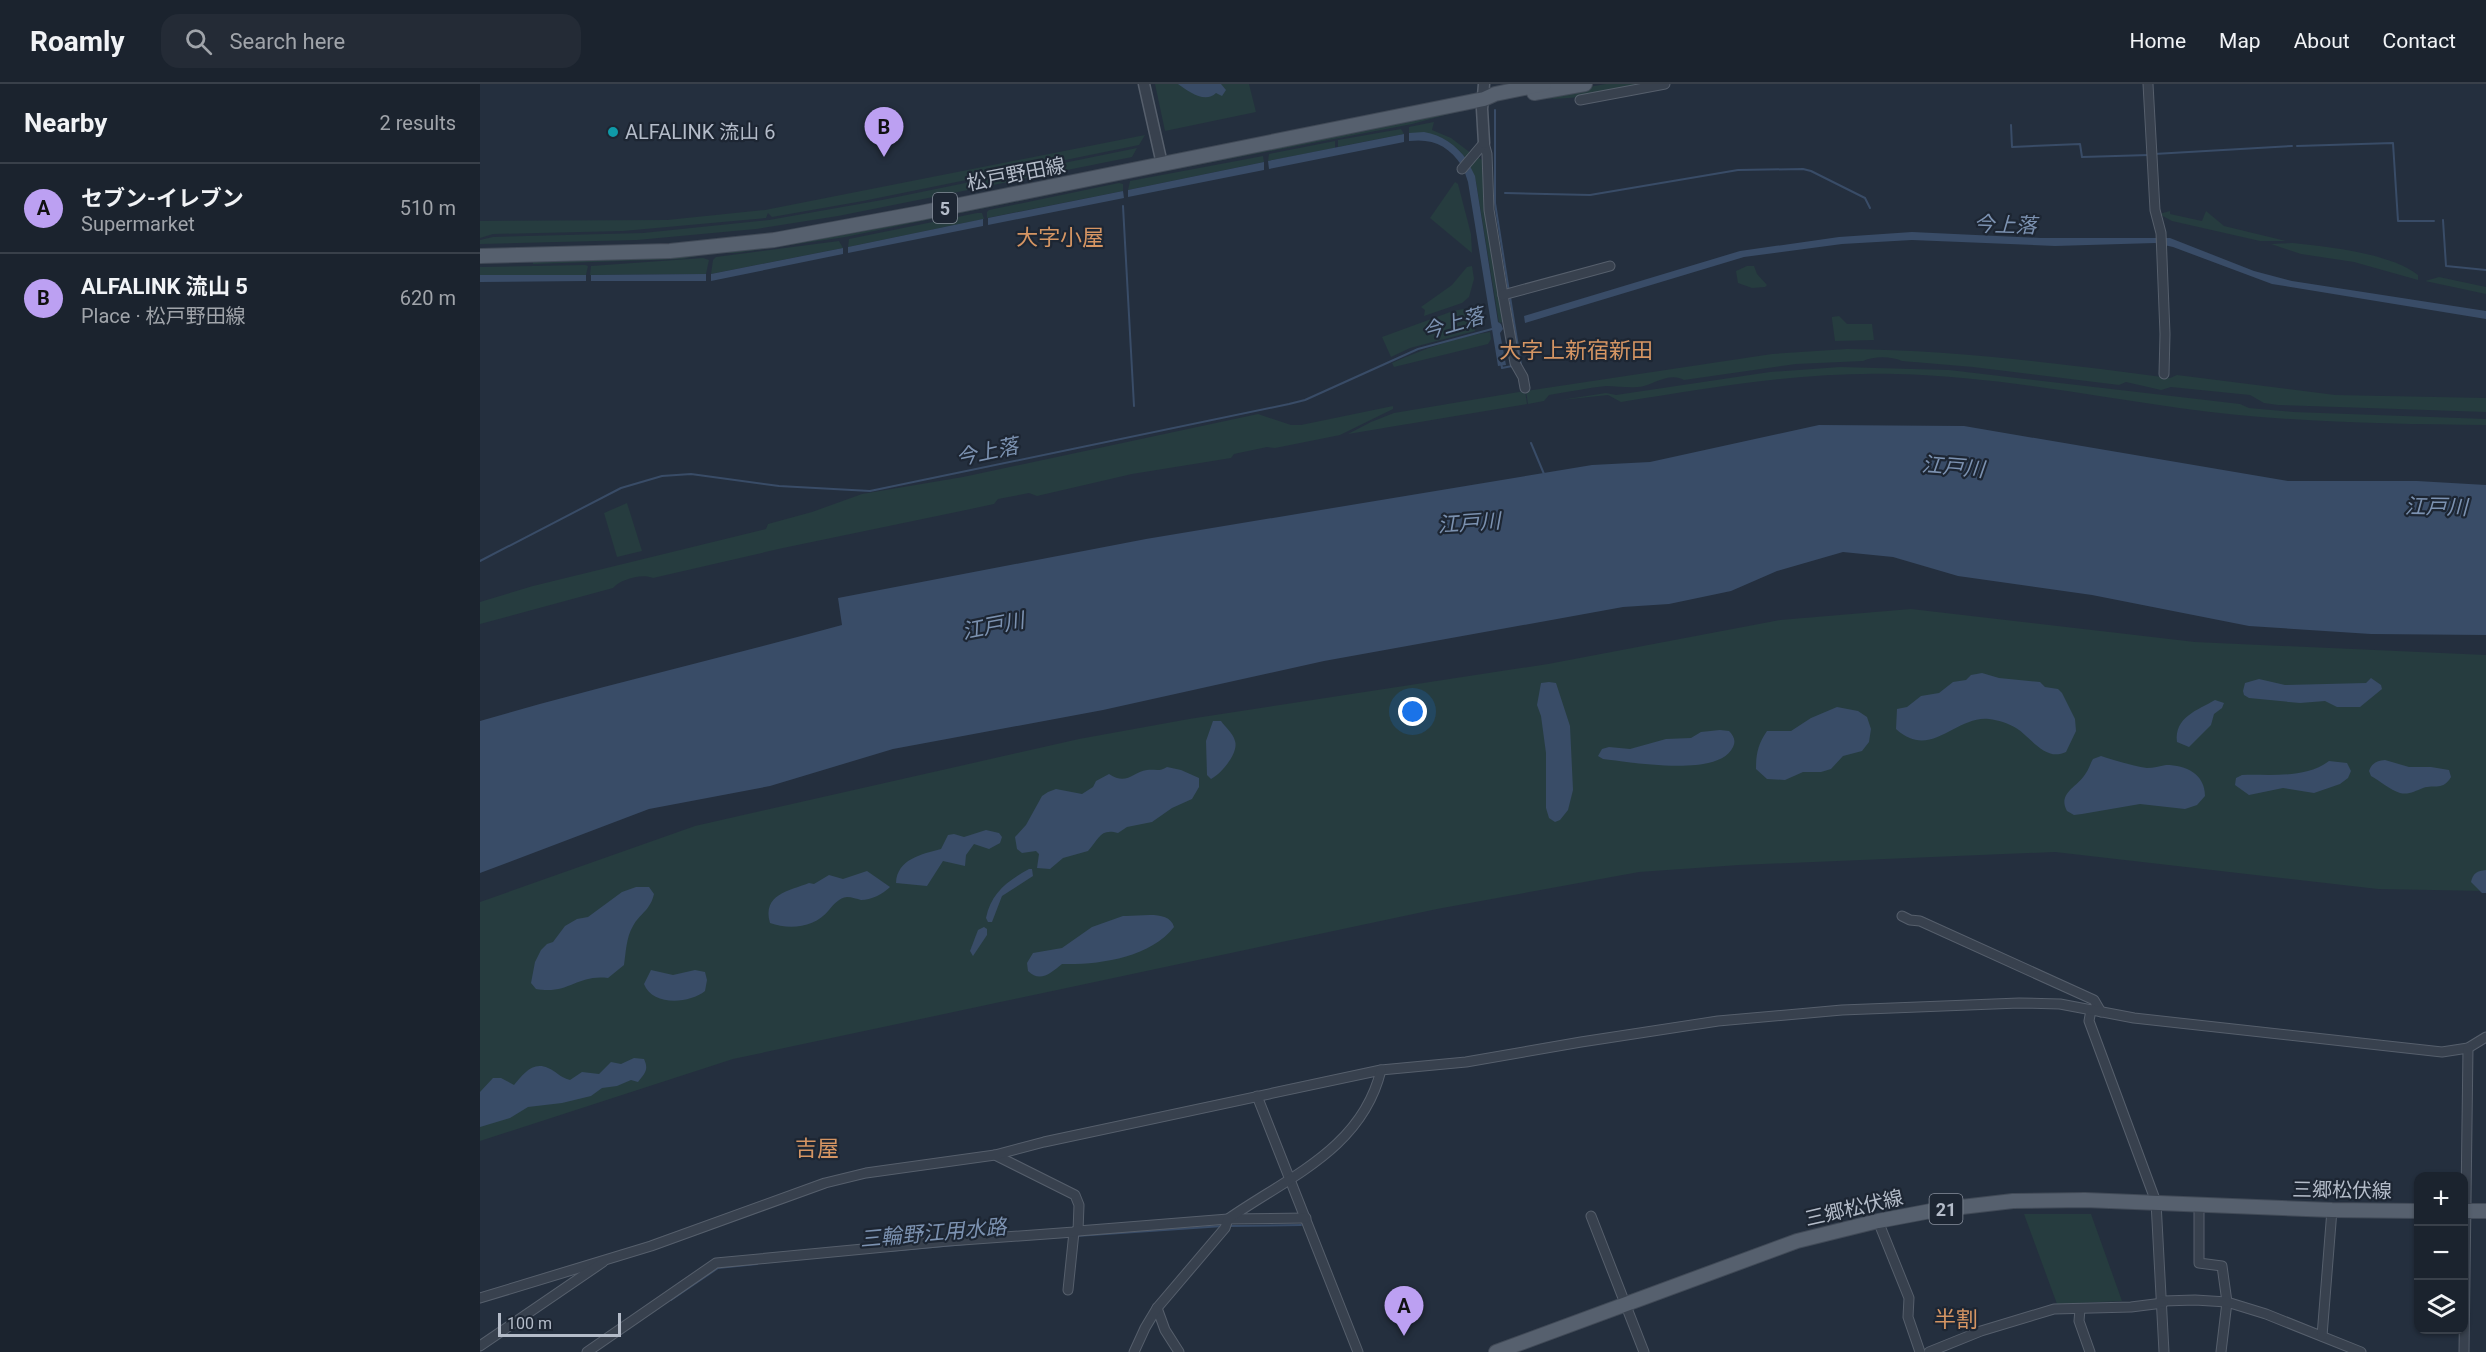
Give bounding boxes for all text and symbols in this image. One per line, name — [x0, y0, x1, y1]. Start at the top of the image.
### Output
search box — [161, 14, 581, 68]
text: Roamly — [30, 25, 125, 58]
icon: search — [182, 25, 215, 58]
text: Search here — [230, 29, 345, 54]
text: Home — [2130, 29, 2186, 53]
text: Map — [2219, 29, 2261, 53]
text: About — [2294, 29, 2350, 53]
text: Contact — [2383, 29, 2456, 53]
pin: B — [864, 107, 904, 157]
text: Nearby — [24, 108, 107, 138]
text: 2 results — [380, 111, 456, 135]
place label: ALFALINK 流山 6 — [625, 120, 775, 144]
marker: ALFALINK 流山 6 — [606, 125, 620, 139]
street label: 松戸野田線 — [965, 153, 1067, 195]
text: セブン-イレブン — [81, 186, 244, 211]
road number: 5 — [933, 193, 957, 223]
text: A — [37, 196, 50, 220]
text: 510 m — [400, 196, 456, 220]
text: Supermarket — [81, 212, 195, 236]
water label: 今上落 — [1973, 212, 2040, 238]
district label: 大字小屋 — [1016, 225, 1104, 250]
text: ALFALINK 流山 5 — [81, 274, 248, 299]
text: B — [37, 286, 50, 310]
text: 620 m — [400, 286, 456, 310]
water label: 今上落 — [1419, 303, 1489, 344]
text: Place · 松戸野田線 — [81, 304, 246, 328]
district label: 大字上新宿新田 — [1499, 338, 1653, 363]
water label: 今上落 — [954, 433, 1023, 470]
water label: 江戸川 — [1921, 452, 1987, 482]
water label: 江戸川 — [2404, 494, 2470, 520]
water label: 江戸川 — [1437, 509, 1503, 537]
water label: 江戸川 — [960, 608, 1028, 644]
your location — [1398, 697, 1427, 726]
district label: 吉屋 — [795, 1136, 839, 1161]
map controls — [2414, 1172, 2468, 1334]
button: + — [2414, 1172, 2468, 1226]
street label: 三郷松伏線 — [2292, 1177, 2392, 1203]
street label: 三郷松伏線 — [1803, 1185, 1905, 1231]
road number: 21 — [1930, 1194, 1962, 1224]
water label: 三輪野江用水路 — [859, 1214, 1009, 1251]
button: − — [2414, 1226, 2468, 1280]
button: layers — [2414, 1280, 2468, 1334]
pin: A — [1384, 1286, 1424, 1336]
district label: 半割 — [1934, 1307, 1978, 1332]
scale bar — [498, 1310, 621, 1338]
text: 100 m — [507, 1314, 552, 1333]

